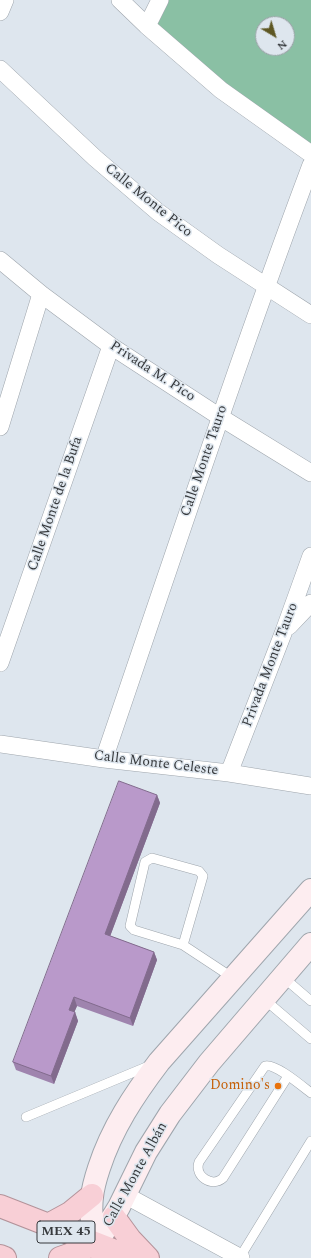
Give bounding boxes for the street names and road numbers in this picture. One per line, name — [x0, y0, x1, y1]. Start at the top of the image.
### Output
street label: Calle Monte Pico — [101, 161, 195, 241]
street label: Privada M. Pico — [106, 338, 198, 406]
street label: Calle Monte Tauro — [178, 403, 232, 519]
street label: Calle Monte de la Bufa — [25, 435, 87, 573]
street label: Privada Monte Tauro — [240, 601, 302, 729]
street label: Calle Monte Celeste — [93, 748, 219, 780]
street label: Calle Monte Albán — [100, 1120, 172, 1230]
road number: MEX 45 — [37, 1221, 95, 1243]

